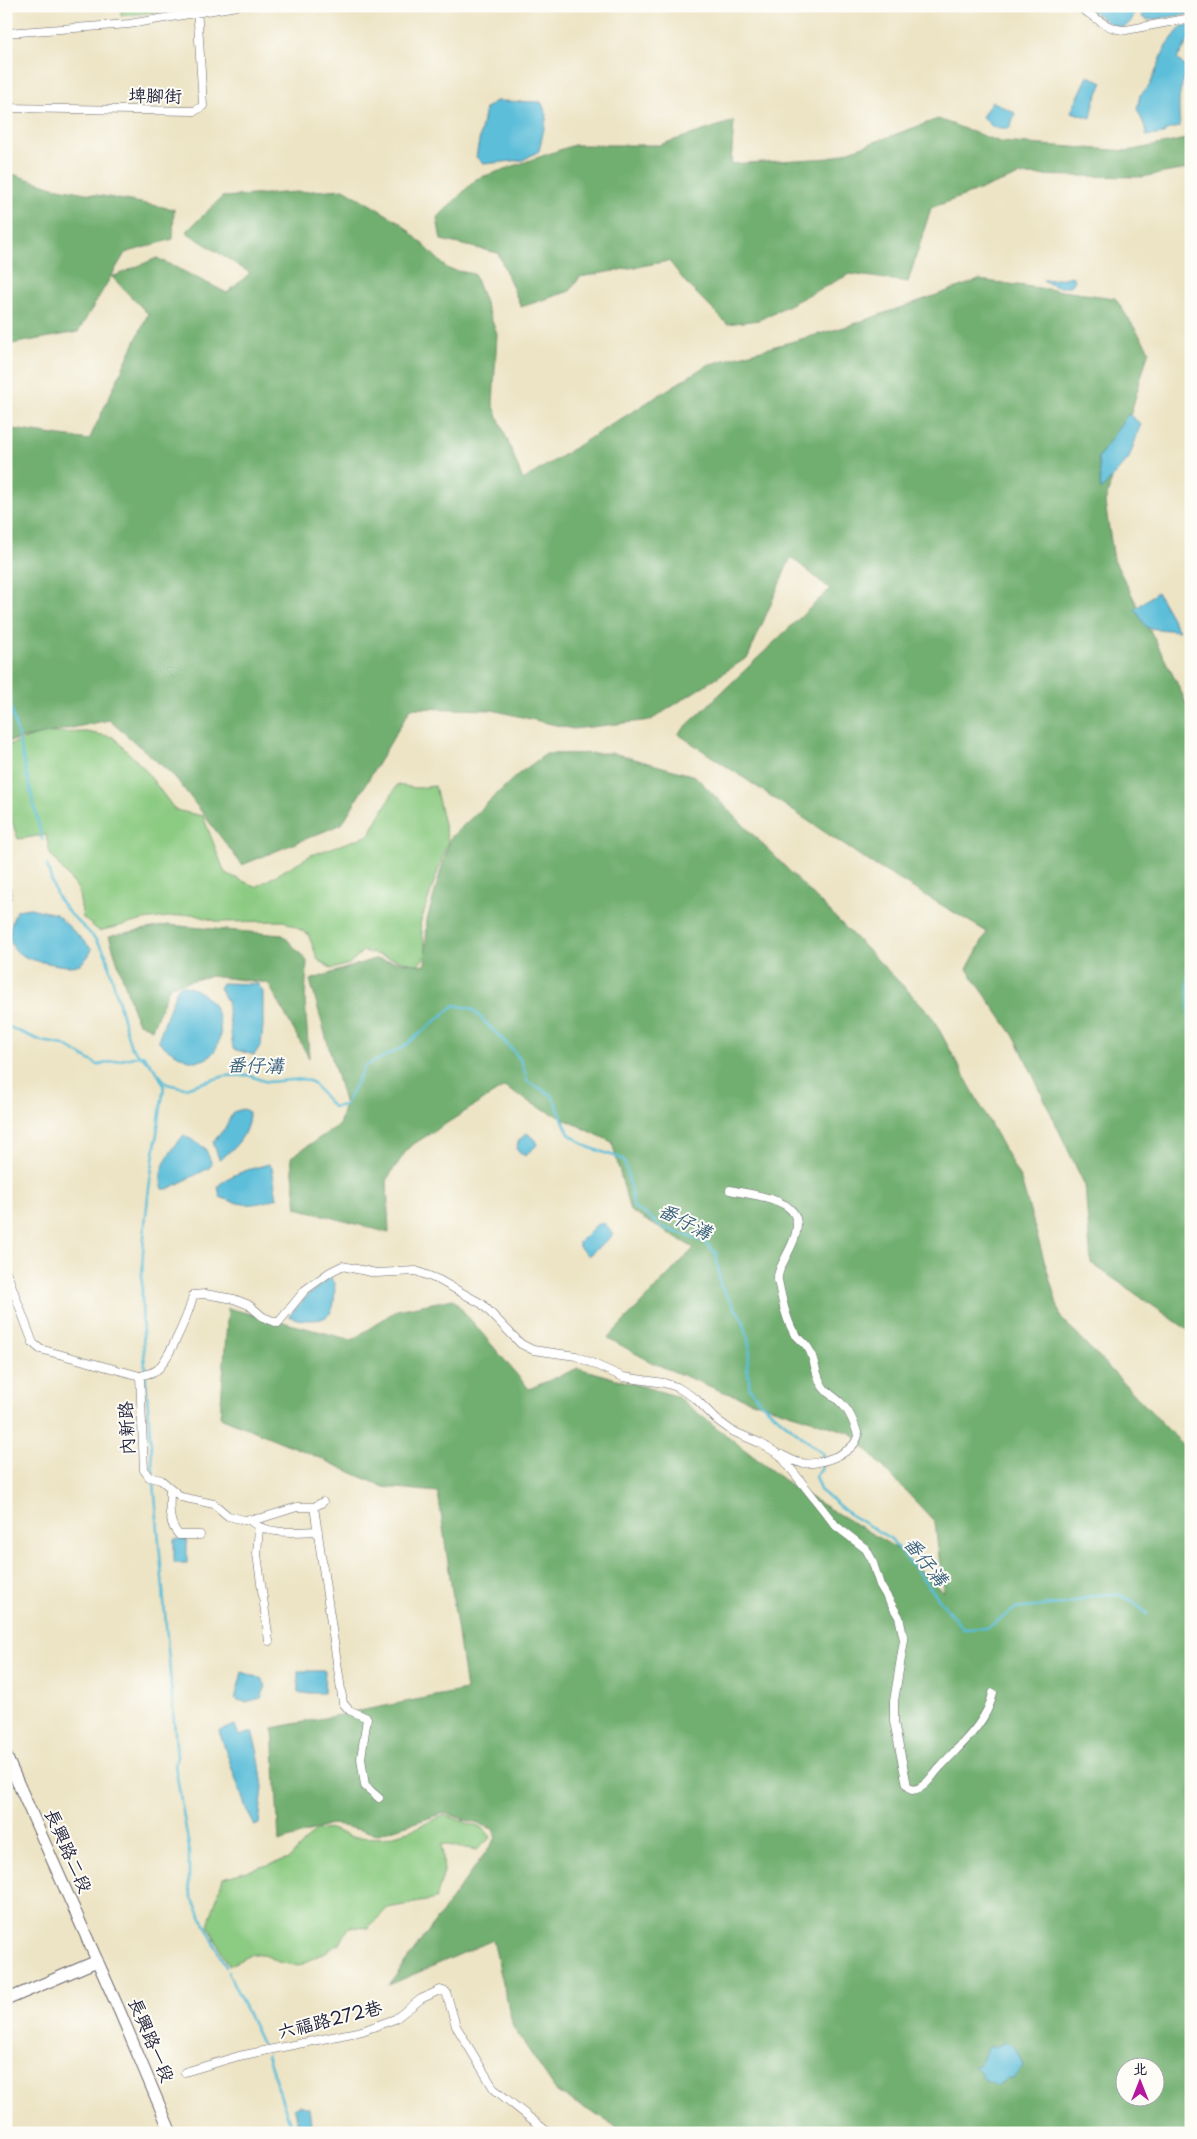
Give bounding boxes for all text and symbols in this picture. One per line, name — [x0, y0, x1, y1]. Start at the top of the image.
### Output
street label: 埤腳街 — [128, 81, 182, 108]
water label: 番仔溝 — [226, 1050, 286, 1079]
water label: 番仔溝 — [654, 1195, 719, 1246]
street label: 內新路 — [111, 1400, 140, 1456]
water label: 番仔溝 — [898, 1529, 957, 1593]
street label: 長興路二段 — [39, 1804, 100, 1897]
street label: 長興路一段 — [122, 1993, 182, 2086]
street label: 六福路272巷 — [275, 1993, 385, 2045]
north arrow — [1114, 2056, 1164, 2106]
text: 北 — [1133, 2058, 1147, 2079]

